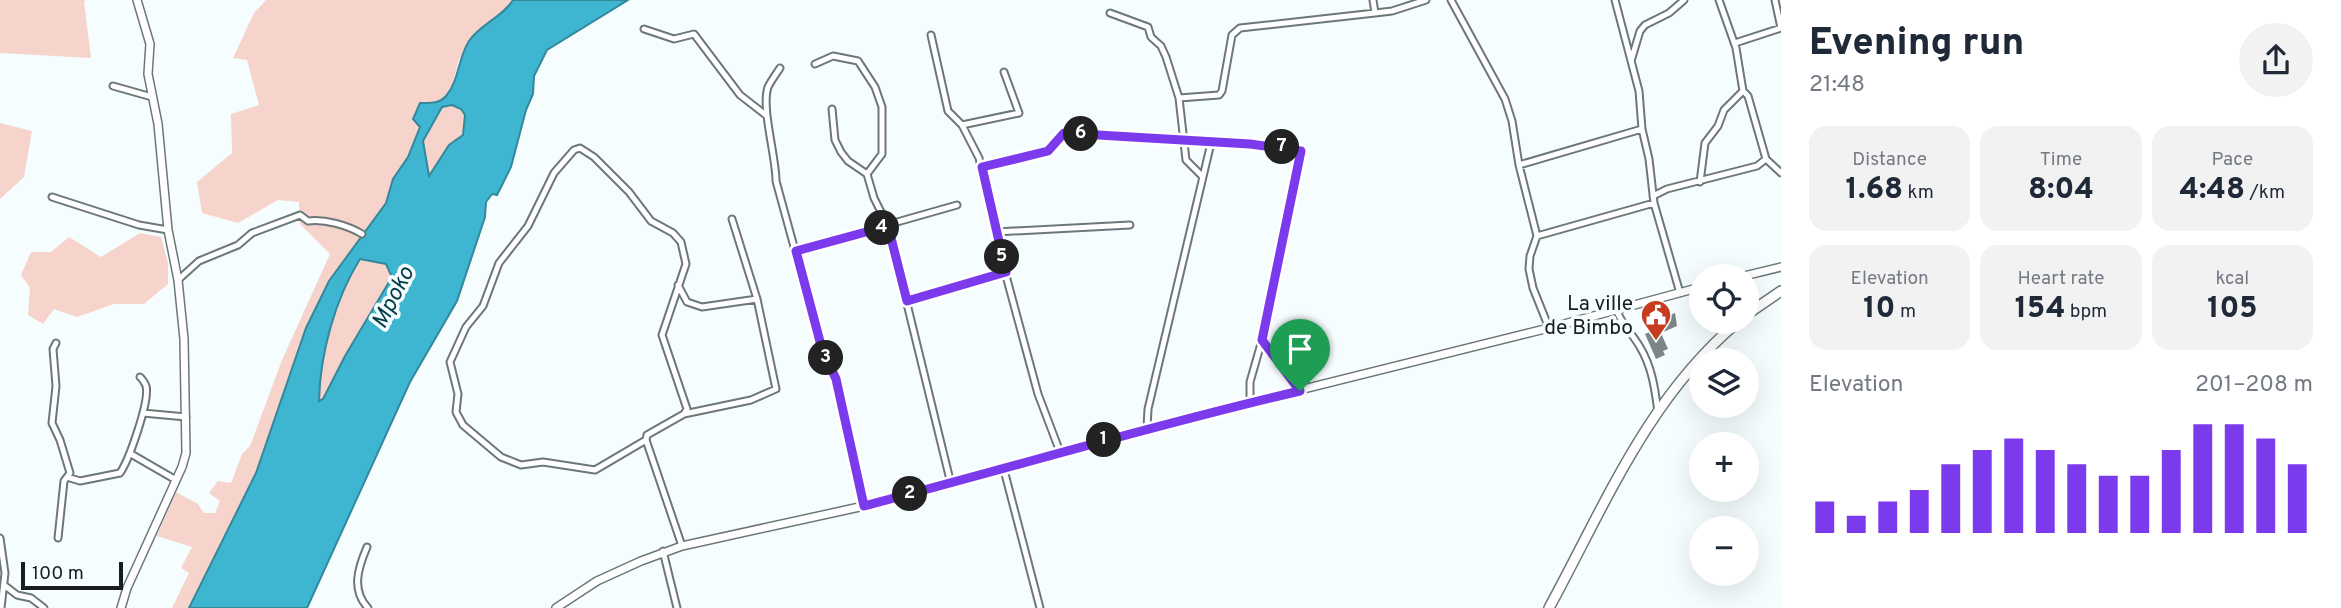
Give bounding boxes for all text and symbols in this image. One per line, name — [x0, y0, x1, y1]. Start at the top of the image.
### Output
text: Evening run — [1809, 20, 2024, 69]
button: share — [2239, 23, 2313, 97]
text: 21:48 — [1809, 71, 1865, 100]
pin: 6 — [1064, 116, 1098, 152]
text: 6 — [1075, 121, 1086, 145]
pin: 7 — [1264, 130, 1300, 164]
text: 7 — [1276, 134, 1287, 158]
text: Distance — [1852, 148, 1927, 172]
text: Time — [2040, 148, 2082, 172]
text: Pace — [2211, 148, 2253, 172]
text: 1.68 — [1845, 172, 1903, 209]
text: 8:04 — [2028, 172, 2094, 209]
text: 4:48 — [2180, 172, 2245, 209]
text: km — [1903, 181, 1934, 205]
text: /km — [2245, 181, 2285, 205]
pin: 4 — [864, 210, 900, 246]
text: 4 — [875, 215, 888, 239]
pin: 5 — [984, 240, 1020, 274]
text: 5 — [996, 244, 1007, 268]
water label: Mpoko — [366, 262, 422, 334]
map controls — [1689, 264, 1759, 586]
button: locate — [1689, 264, 1759, 334]
text: Elevation — [1851, 267, 1929, 291]
text: Heart rate — [2018, 267, 2104, 291]
text: kcal — [2215, 267, 2249, 291]
place label: La ville de Bimbo — [1544, 291, 1633, 342]
text: 10 — [1863, 291, 1895, 328]
text: 154 — [2015, 291, 2065, 328]
text: 105 — [2207, 291, 2258, 328]
public building icon: La ville de Bimbo — [1639, 298, 1673, 342]
text: m — [1895, 300, 1916, 324]
text: bpm — [2065, 300, 2107, 324]
pin — [1270, 319, 1330, 391]
icon: arrive — [1281, 330, 1319, 368]
pin: 3 — [808, 340, 844, 376]
text: 3 — [820, 345, 831, 369]
button: layers — [1689, 348, 1759, 418]
text: Elevation — [1809, 371, 1904, 400]
text: 201–208 m — [2195, 371, 2313, 400]
pin: 1 — [1086, 422, 1122, 458]
text: 1 — [1100, 427, 1107, 451]
button: + — [1689, 432, 1759, 502]
pin: 2 — [892, 476, 928, 512]
text: 2 — [904, 481, 915, 505]
button: − — [1689, 516, 1759, 586]
scale bar — [21, 559, 122, 591]
text: 100 m — [32, 562, 84, 586]

